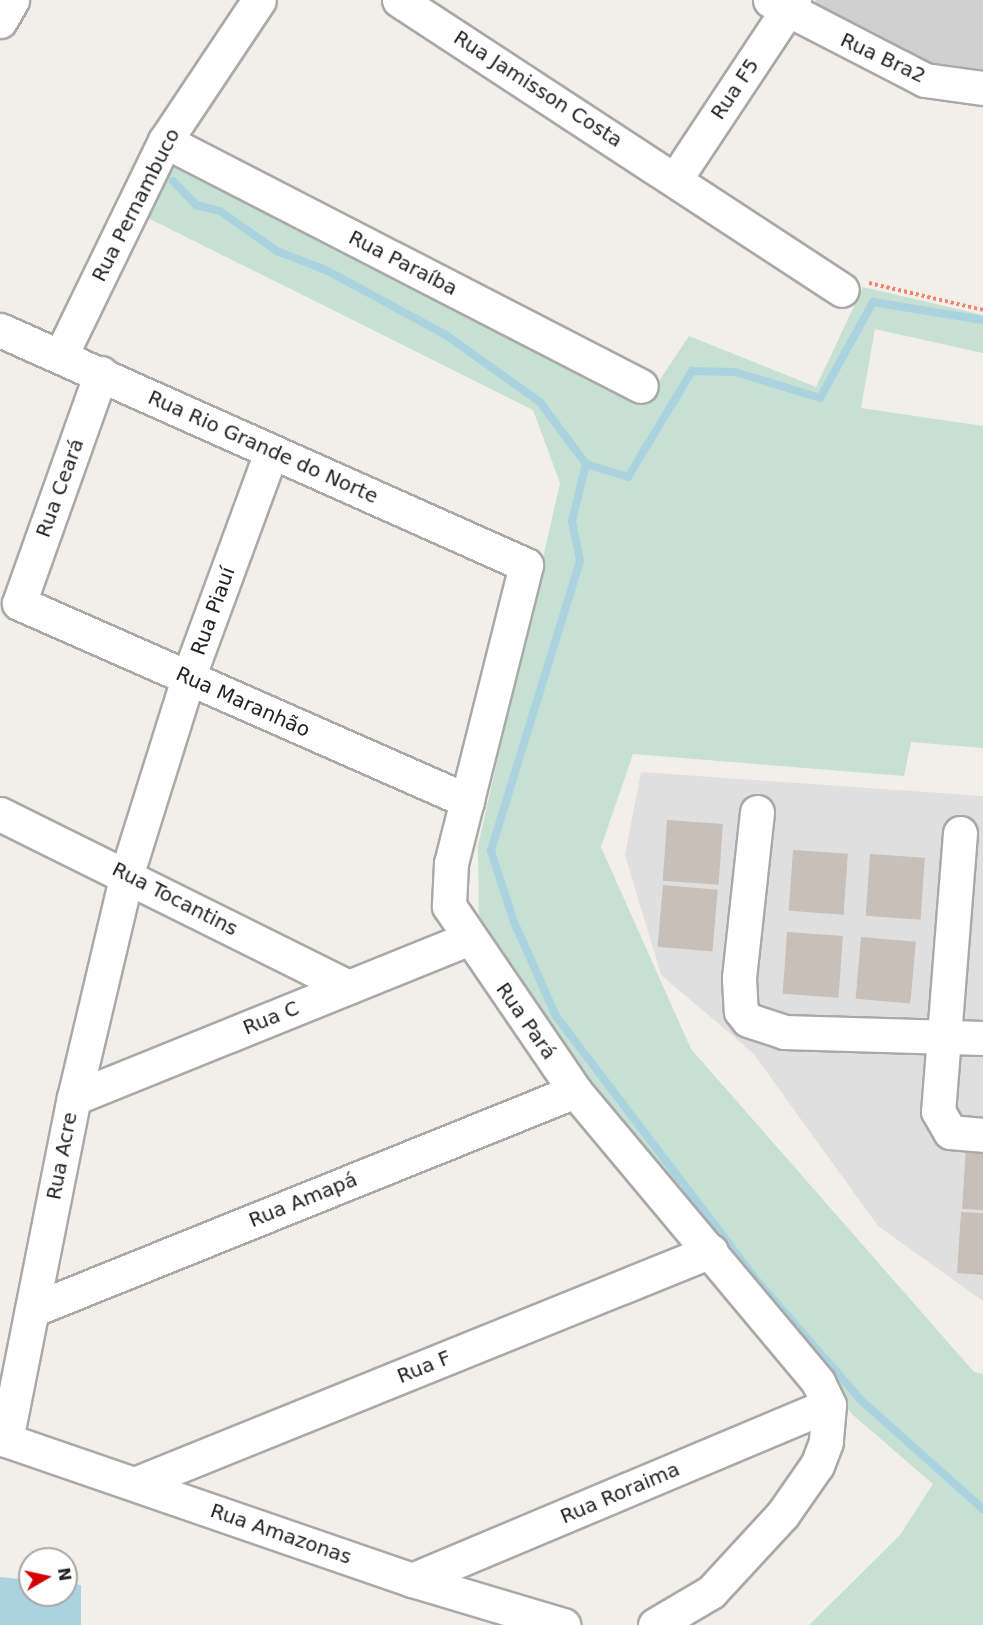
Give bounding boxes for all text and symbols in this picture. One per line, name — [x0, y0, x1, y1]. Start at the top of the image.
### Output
street label: Rua Jamisson Costa — [449, 25, 627, 153]
street label: Rua Bra2 — [837, 28, 929, 88]
street label: Rua F5 — [706, 54, 764, 124]
street label: Rua Pernambuco — [87, 124, 185, 286]
street label: Rua Paraíba — [345, 225, 461, 301]
street label: Rua Rio Grande do Norte — [144, 385, 382, 509]
street label: Rua Ceará — [31, 435, 89, 541]
street label: Rua Piauí — [186, 564, 240, 658]
street label: Rua Maranhão — [172, 662, 314, 742]
street label: Rua Tocantins — [108, 857, 242, 941]
street label: Rua Pará — [491, 978, 561, 1064]
street label: Rua C — [239, 996, 303, 1040]
street label: Rua Acre — [42, 1110, 82, 1202]
street label: Rua Amapá — [245, 1167, 361, 1233]
street label: Rua F — [394, 1345, 454, 1389]
street label: Rua Roraima — [557, 1457, 683, 1529]
street label: Rua Amazonas — [207, 1499, 355, 1569]
north arrow — [18, 1547, 78, 1607]
text: N — [54, 1566, 75, 1583]

